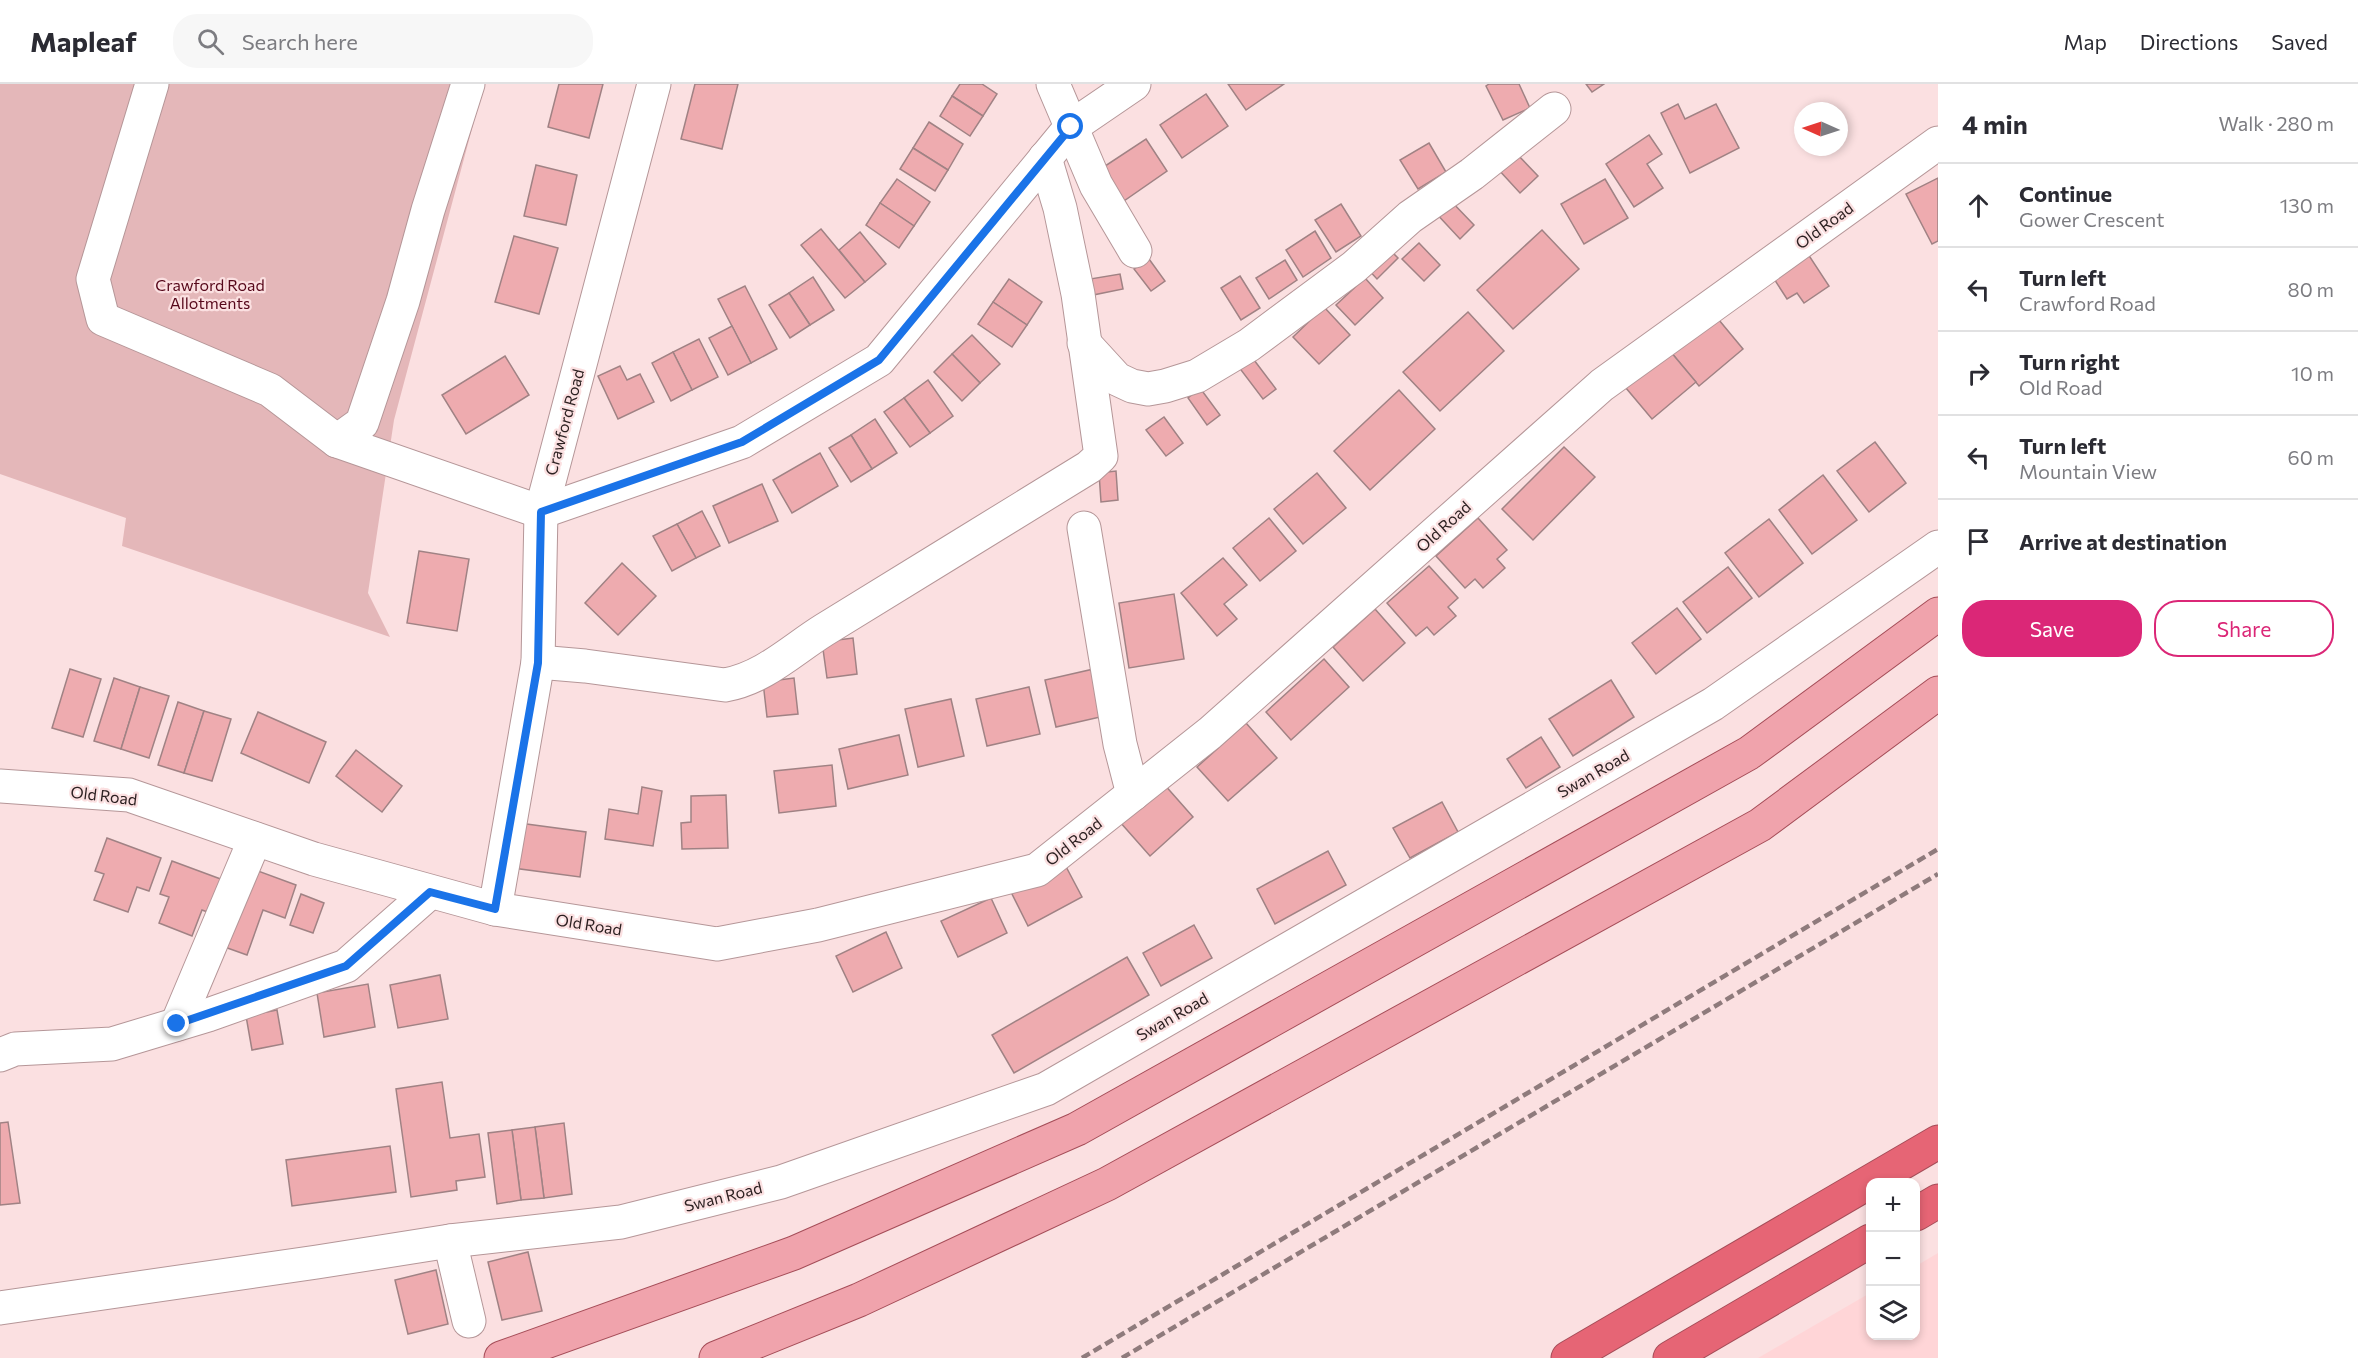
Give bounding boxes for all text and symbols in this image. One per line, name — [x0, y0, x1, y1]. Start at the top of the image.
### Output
search box — [173, 14, 593, 68]
text: Mapleaf — [30, 24, 137, 58]
icon: search — [194, 25, 227, 58]
text: Search here — [242, 28, 358, 55]
text: Map — [2064, 29, 2107, 54]
text: Directions — [2140, 29, 2238, 54]
text: Saved — [2271, 29, 2328, 54]
north arrow — [1794, 102, 1848, 156]
text: 4 min — [1962, 108, 2028, 139]
text: Walk · 280 m — [2218, 111, 2334, 135]
route start — [1057, 113, 1083, 139]
text: Continue — [2019, 180, 2112, 207]
icon: ahead — [1962, 189, 1995, 222]
text: 130 m — [2280, 193, 2334, 217]
street label: Old Road — [1791, 198, 1857, 252]
text: Gower Crescent — [2019, 207, 2164, 231]
text: Turn left — [2019, 264, 2106, 291]
icon: left — [1962, 273, 1995, 306]
park label: Crawford Road Allotments — [155, 275, 265, 312]
text: 80 m — [2288, 277, 2334, 301]
text: Crawford Road — [2019, 291, 2156, 315]
text: Turn right — [2019, 348, 2120, 375]
icon: right — [1962, 357, 1995, 390]
text: 10 m — [2291, 361, 2334, 385]
street label: Crawford Road — [541, 367, 587, 477]
text: Old Road — [2019, 375, 2103, 399]
text: Turn left — [2019, 432, 2106, 459]
icon: left — [1962, 441, 1995, 474]
text: 60 m — [2288, 445, 2334, 469]
text: Mountain View — [2019, 459, 2157, 483]
street label: Old Road — [1412, 497, 1474, 555]
icon: arrive — [1962, 525, 1995, 558]
text: Arrive at destination — [2019, 528, 2227, 555]
button: Save — [1962, 600, 2142, 657]
button: Share — [2154, 600, 2334, 657]
street label: Swan Road — [1554, 745, 1632, 801]
street label: Old Road — [70, 781, 138, 809]
street label: Old Road — [1041, 813, 1105, 869]
street label: Old Road — [555, 909, 623, 939]
street label: Swan Road — [1133, 988, 1211, 1044]
route end — [163, 1010, 189, 1036]
street label: Swan Road — [682, 1177, 764, 1215]
map controls — [1866, 1178, 1920, 1340]
button: + — [1866, 1178, 1920, 1232]
button: − — [1866, 1232, 1920, 1286]
button: layers — [1866, 1286, 1920, 1340]

